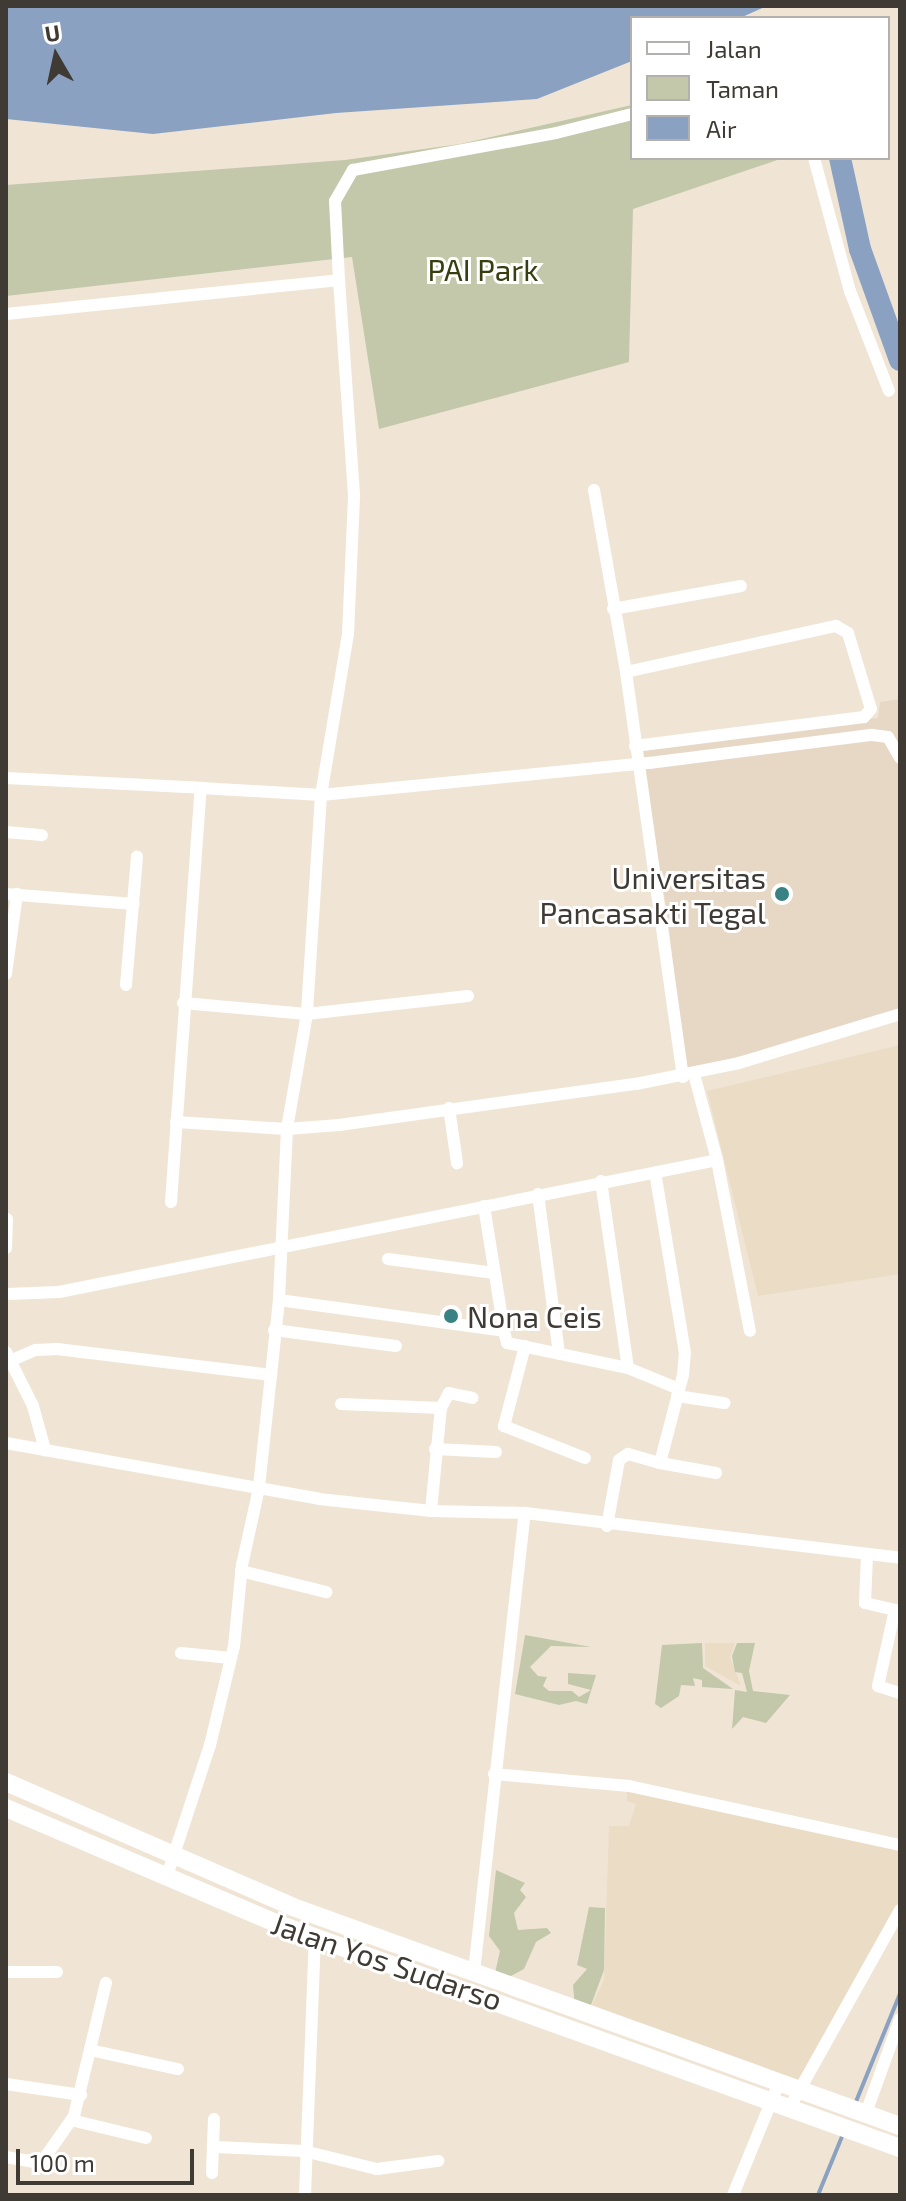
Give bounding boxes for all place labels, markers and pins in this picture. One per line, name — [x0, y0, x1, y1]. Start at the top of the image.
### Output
place label: Universitas Pancasakti Tegal — [539, 859, 766, 930]
marker: Universitas Pancasakti Tegal — [773, 885, 791, 903]
place label: Nona Ceis — [467, 1298, 602, 1334]
marker: Nona Ceis — [442, 1307, 460, 1325]

